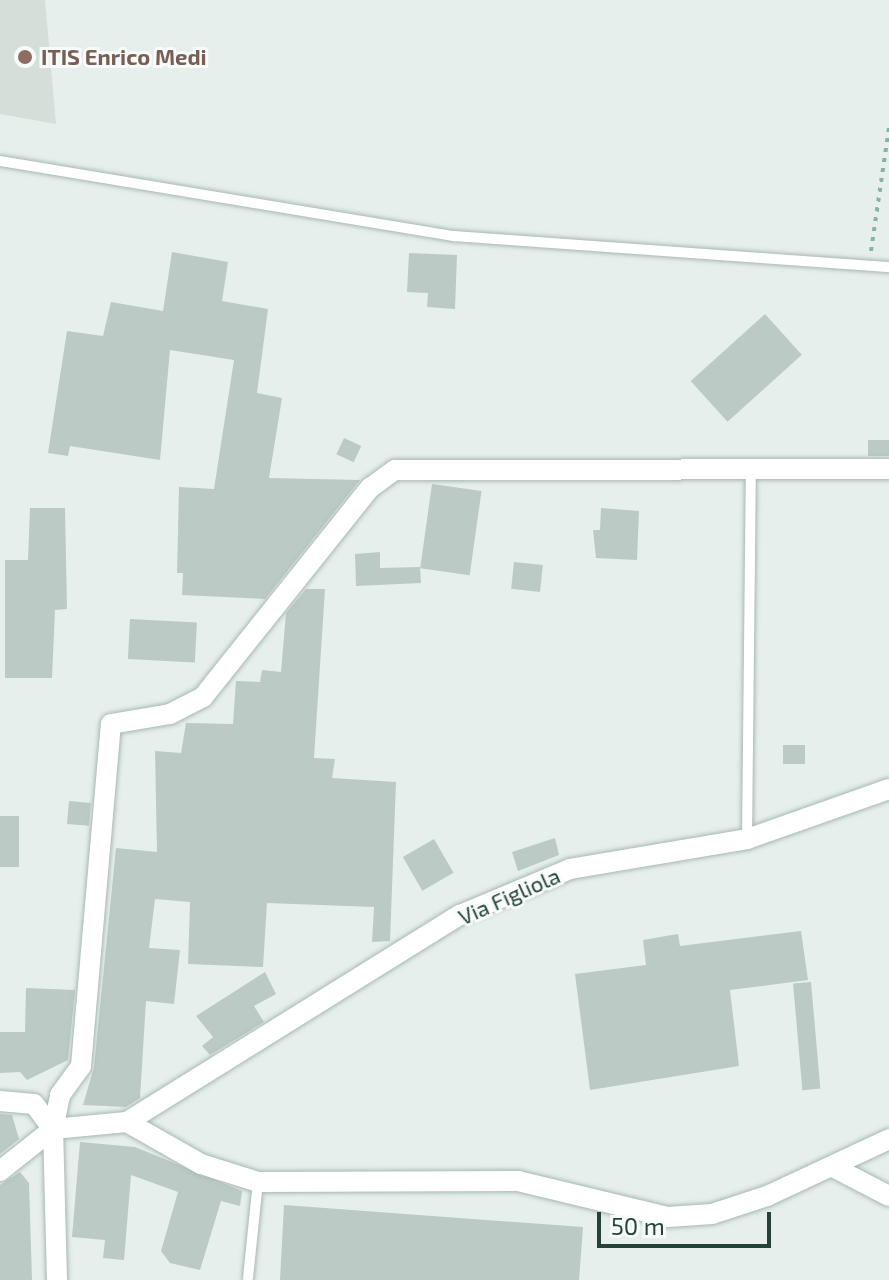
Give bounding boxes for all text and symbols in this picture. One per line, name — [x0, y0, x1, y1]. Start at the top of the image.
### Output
place label: ITIS Enrico Medi — [41, 44, 207, 70]
marker: ITIS Enrico Medi — [16, 48, 34, 66]
street label: Via Figliola — [454, 862, 564, 930]
scale bar — [601, 1196, 775, 1246]
text: 50 m — [611, 1211, 665, 1240]

